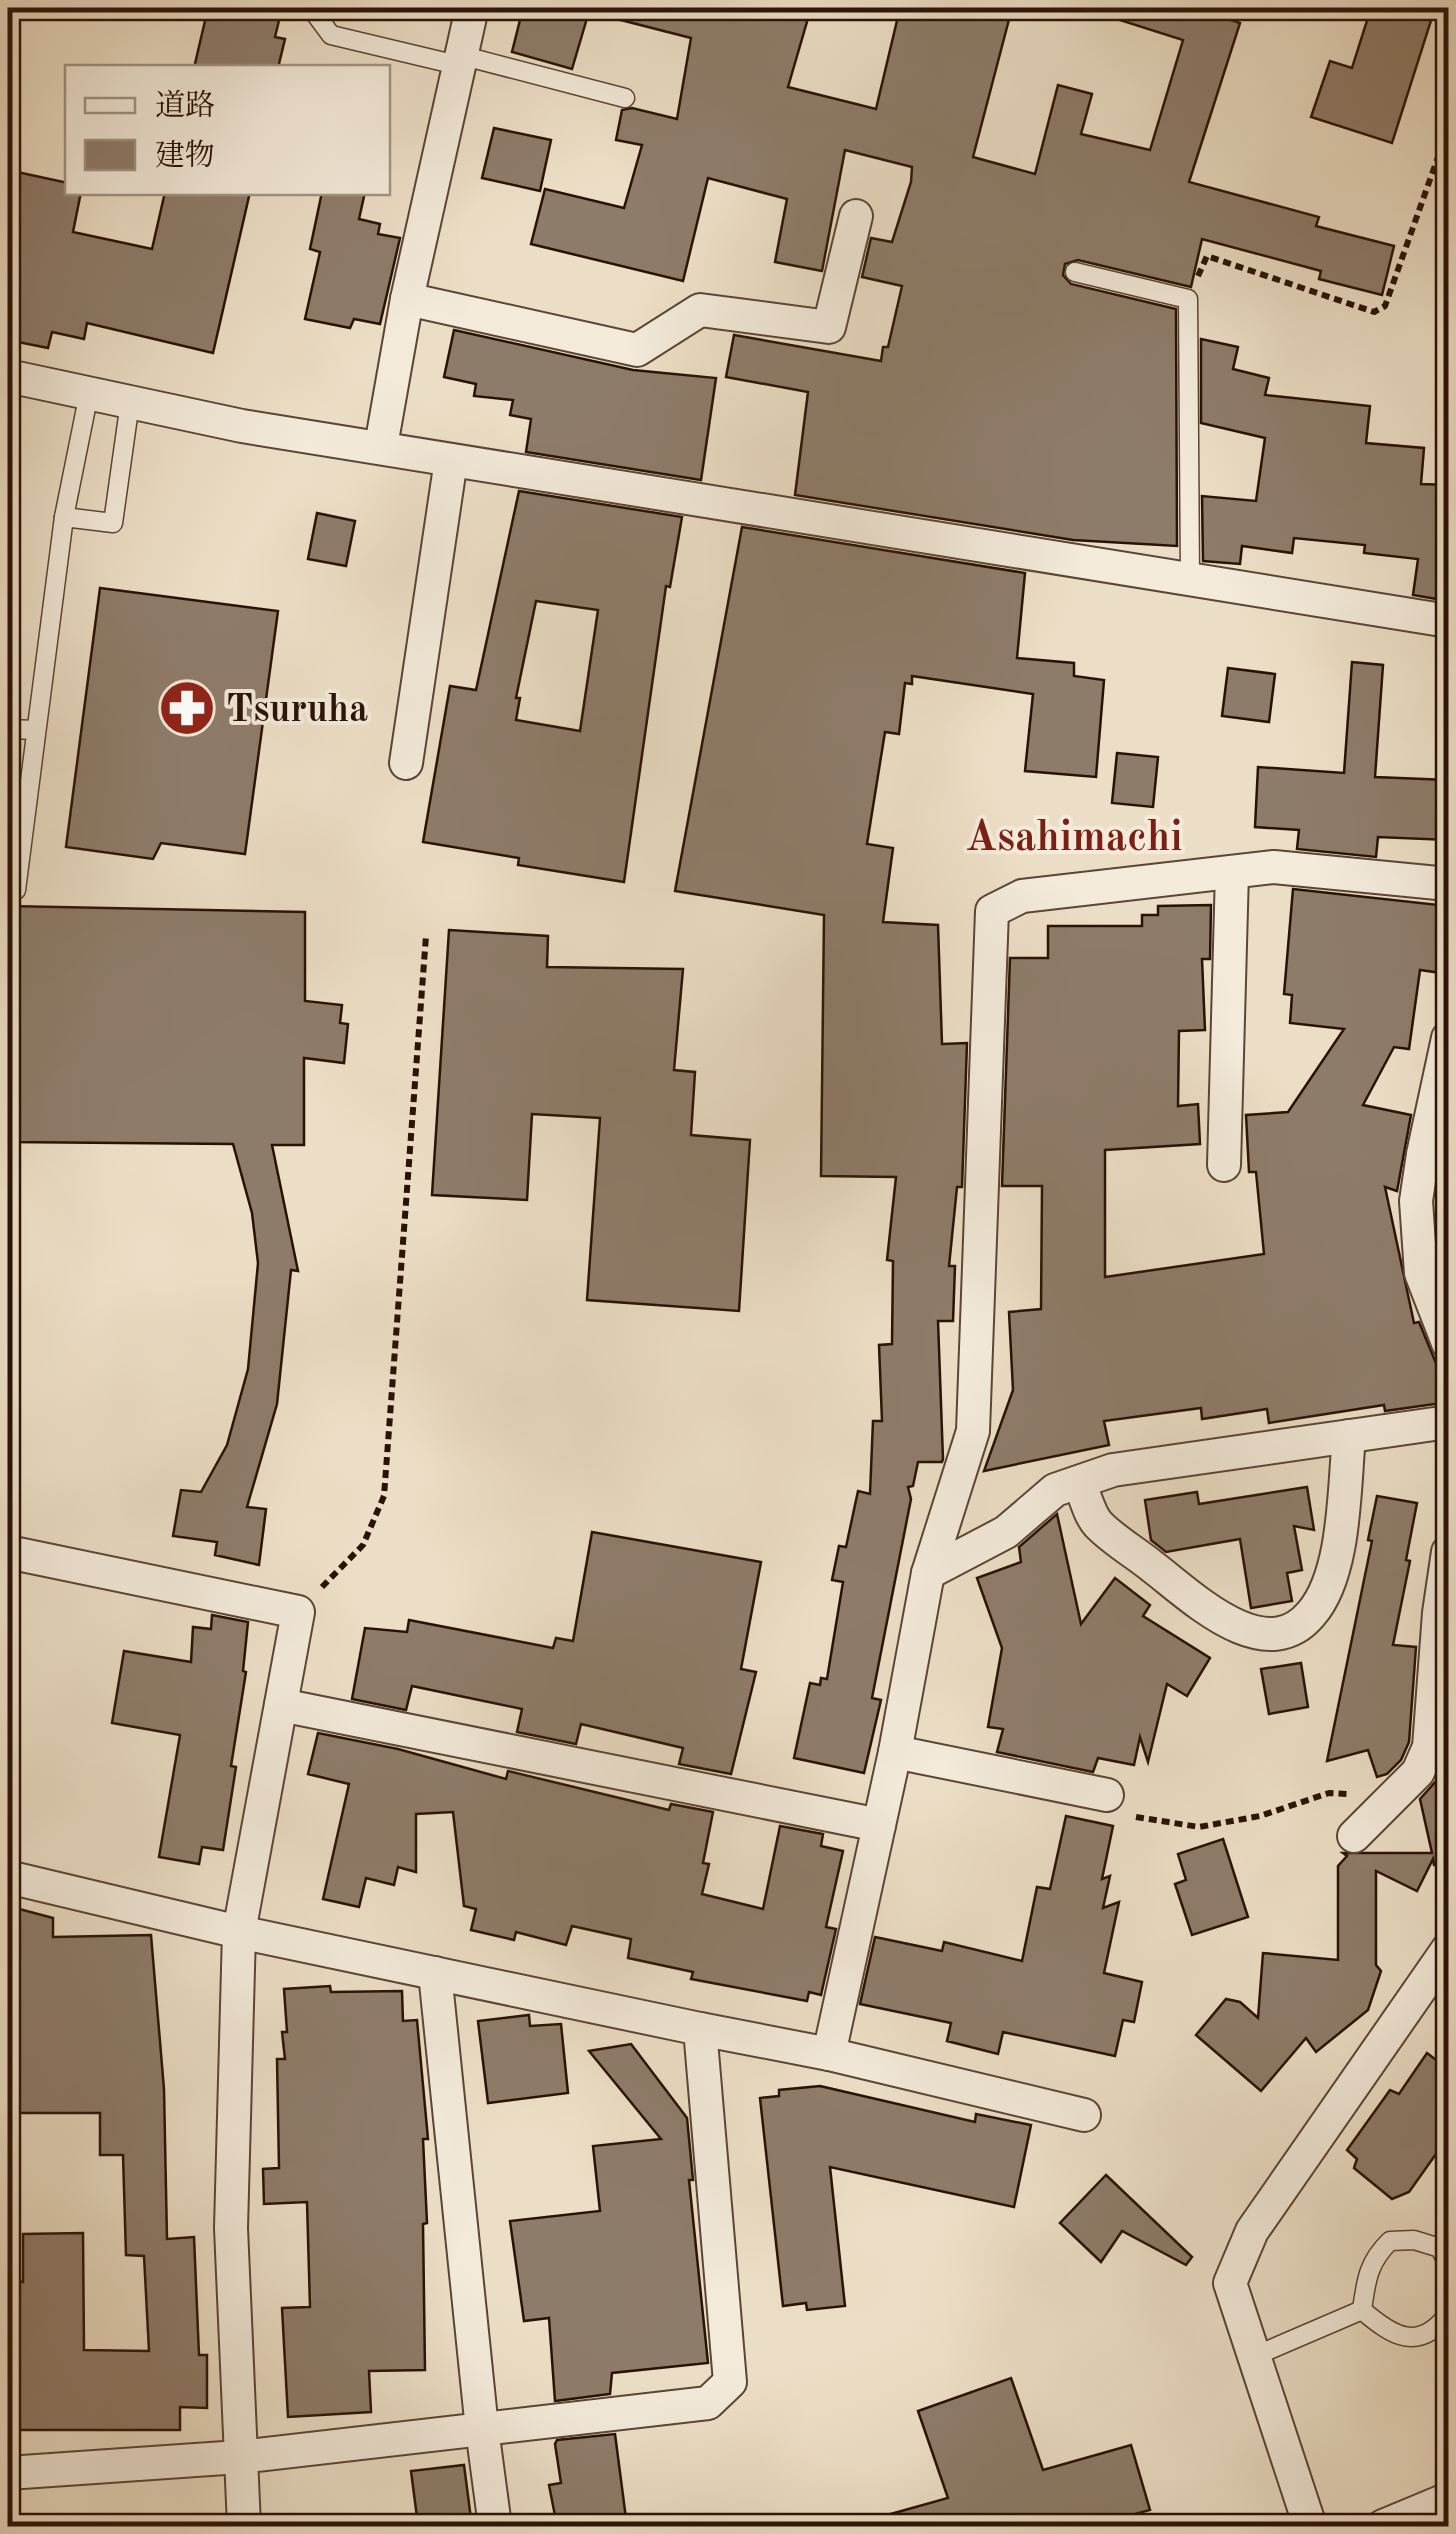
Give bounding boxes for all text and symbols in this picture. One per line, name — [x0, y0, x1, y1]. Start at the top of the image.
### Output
legend — [65, 65, 390, 195]
text: 道路 — [155, 89, 215, 122]
text: 建物 — [155, 139, 215, 172]
pharmacy icon: Tsuruha — [157, 678, 217, 738]
place label: Tsuruha — [226, 692, 368, 730]
district label: Asahimachi — [965, 818, 1183, 860]

